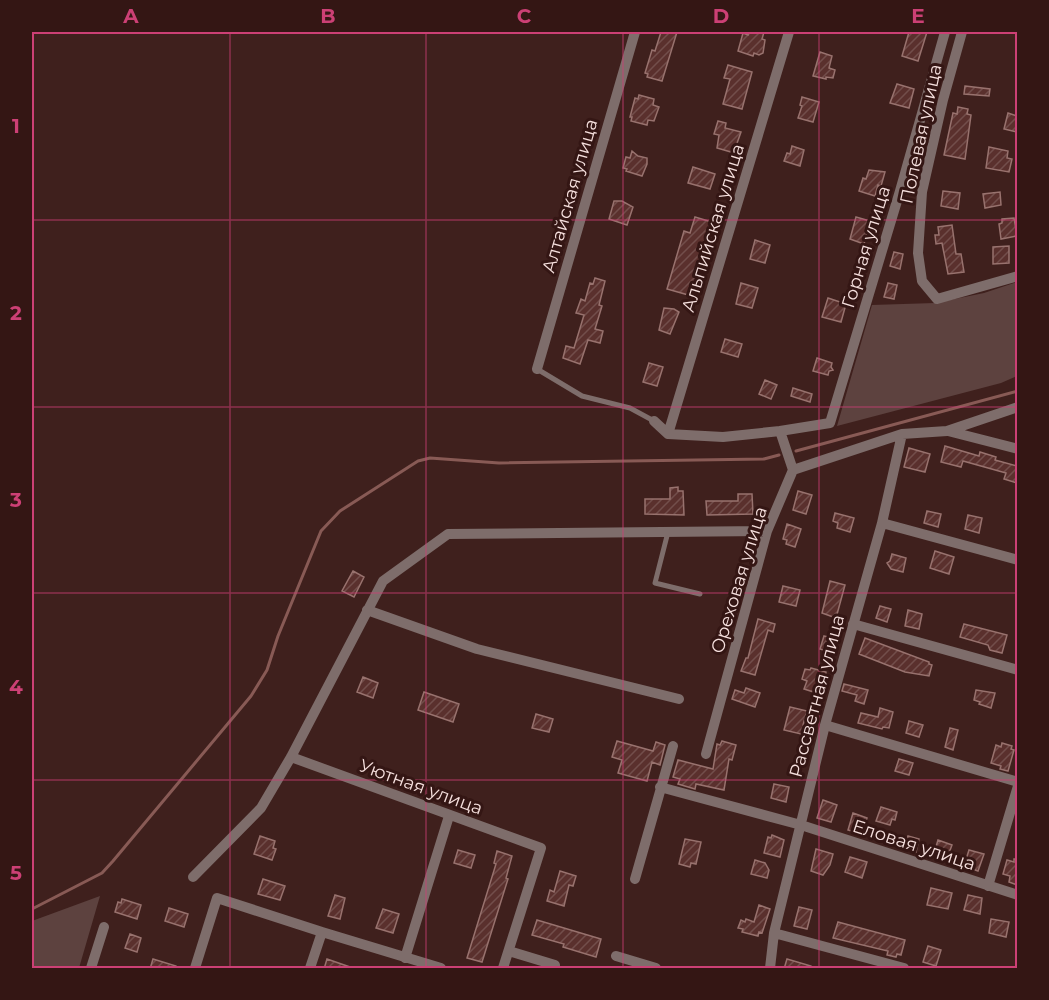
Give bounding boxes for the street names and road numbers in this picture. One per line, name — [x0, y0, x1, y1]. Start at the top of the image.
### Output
street label: Полевая улица — [895, 62, 947, 206]
street label: Алтайская улица — [538, 117, 602, 275]
street label: Альпийская улица — [677, 141, 749, 315]
street label: Горная улица — [837, 183, 895, 311]
street label: Ореховая улица — [706, 504, 772, 656]
street label: Рассветная улица — [785, 612, 849, 780]
street label: Уютная улица — [356, 754, 486, 820]
street label: Еловая улица — [850, 815, 978, 875]

